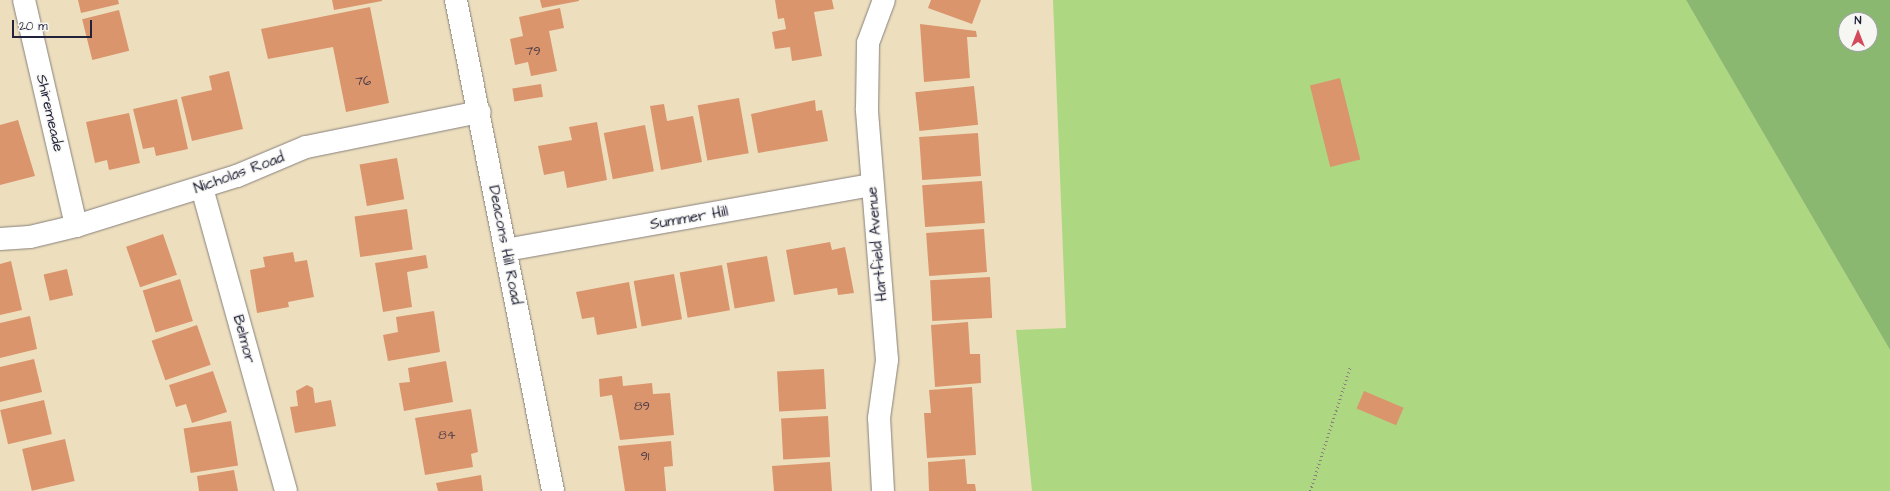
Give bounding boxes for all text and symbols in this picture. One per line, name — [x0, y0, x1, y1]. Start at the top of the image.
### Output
scale bar — [14, 12, 94, 38]
north arrow — [1838, 12, 1878, 52]
text: N — [1855, 13, 1861, 28]
text: 20 m — [19, 18, 48, 35]
house number: 79 — [525, 43, 541, 59]
street label: Shiremeade — [32, 73, 68, 153]
house number: 76 — [355, 73, 371, 89]
street label: Nicholas Road — [191, 148, 287, 198]
street label: Deacons Hill Road — [485, 184, 525, 306]
street label: Hartfield Avenue — [863, 186, 891, 302]
street label: Summer Hill — [649, 202, 729, 234]
street label: Belmor — [229, 313, 259, 365]
house number: 89 — [634, 398, 650, 414]
house number: 84 — [438, 427, 456, 443]
house number: 91 — [640, 448, 650, 464]

